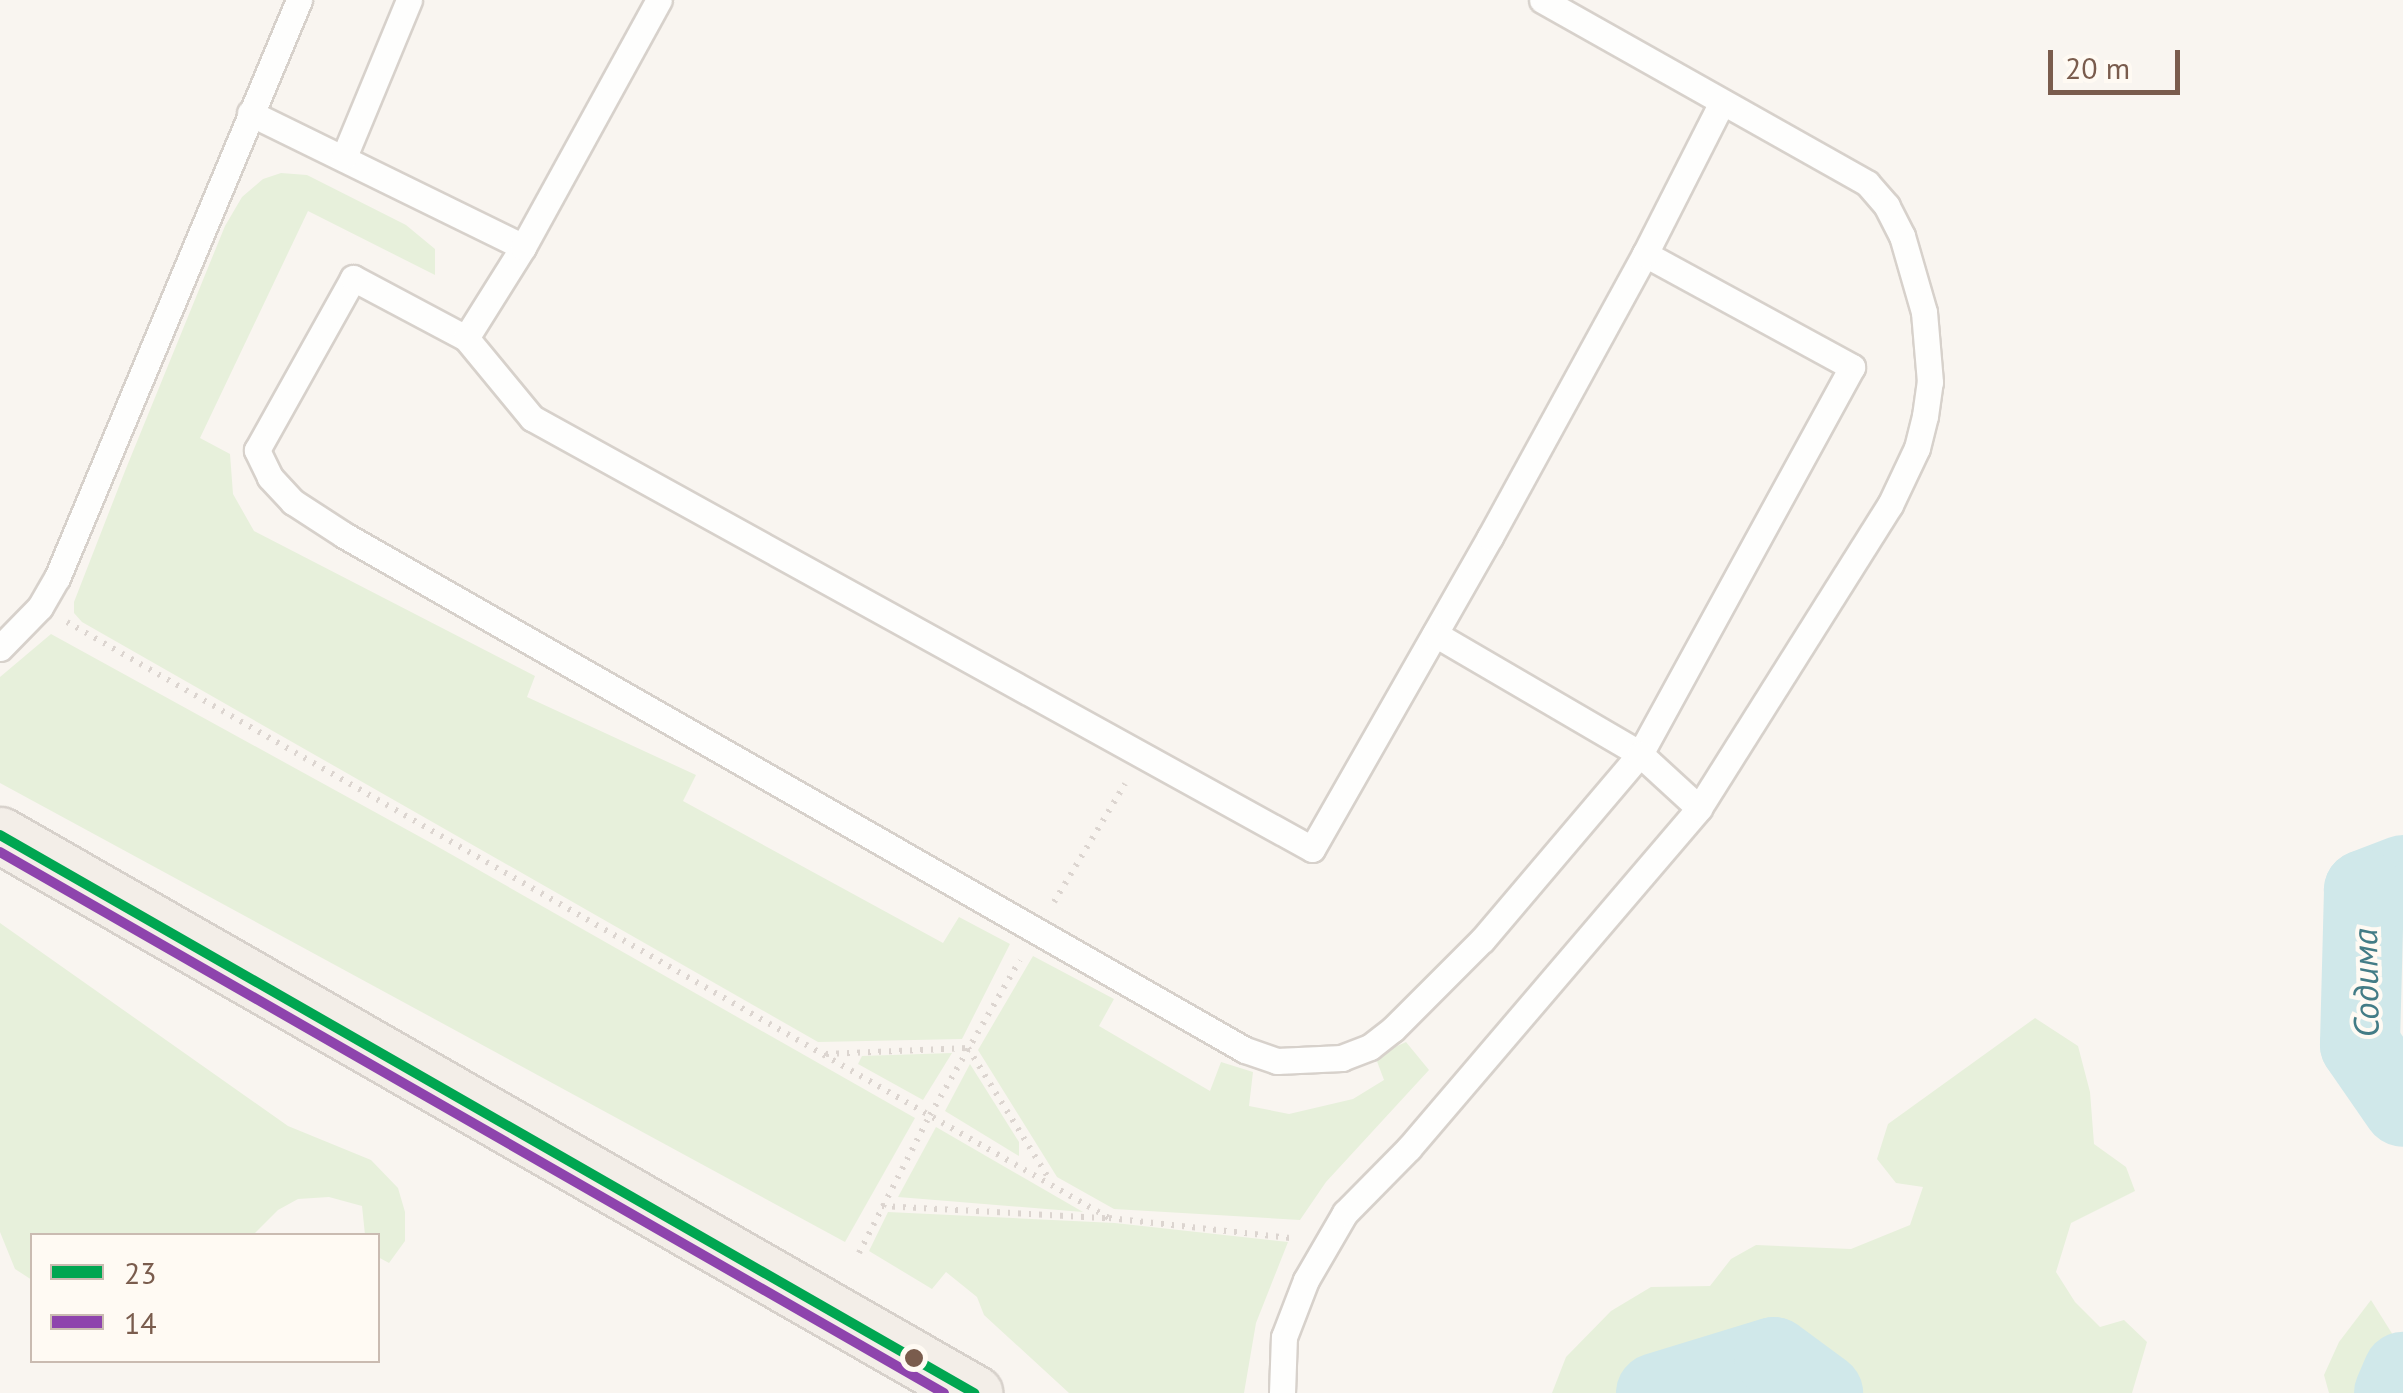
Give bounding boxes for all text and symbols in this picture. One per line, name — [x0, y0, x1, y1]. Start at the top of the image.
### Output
scale bar — [2053, 30, 2186, 92]
text: 20 m — [2065, 48, 2130, 87]
water label: Содима — [2343, 928, 2387, 1038]
legend — [30, 1233, 380, 1363]
text: 23 — [124, 1253, 157, 1292]
text: 14 — [124, 1303, 157, 1342]
unlabelled marker — [904, 1348, 924, 1368]

